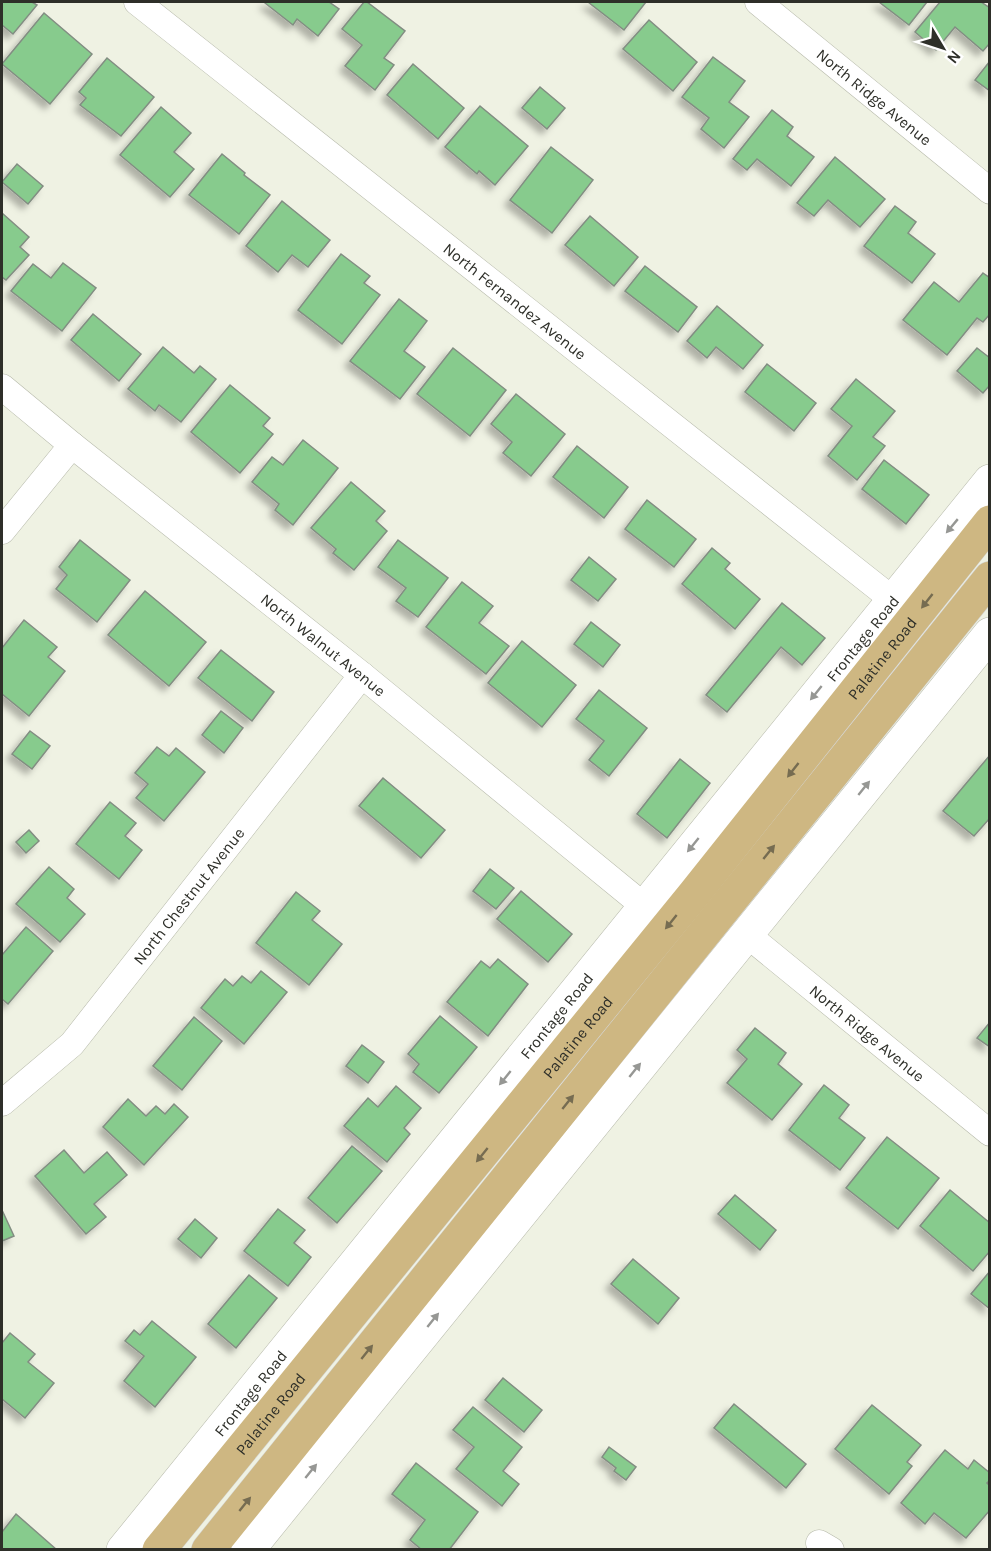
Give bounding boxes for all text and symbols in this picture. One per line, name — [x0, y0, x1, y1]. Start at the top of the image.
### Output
north arrow — [913, 18, 973, 78]
street label: North Ridge Avenue — [813, 45, 935, 150]
text: N — [943, 47, 965, 68]
street label: North Fernandez Avenue — [440, 239, 590, 364]
one-way arrow — [946, 518, 959, 534]
street label: North Walnut Avenue — [257, 590, 389, 700]
street label: Frontage Road — [822, 592, 903, 685]
one-way arrow — [922, 593, 934, 608]
street label: Palatine Road — [843, 613, 921, 704]
one-way arrow — [809, 685, 822, 701]
one-way arrow — [786, 762, 799, 778]
one-way arrow — [857, 781, 870, 796]
street label: North Chestnut Avenue — [129, 824, 249, 968]
one-way arrow — [687, 837, 700, 853]
one-way arrow — [763, 844, 776, 860]
one-way arrow — [665, 914, 678, 930]
street label: Frontage Road — [516, 969, 597, 1063]
street label: North Ridge Avenue — [806, 981, 928, 1086]
street label: Palatine Road — [539, 992, 617, 1082]
one-way arrow — [628, 1063, 641, 1078]
one-way arrow — [498, 1070, 511, 1086]
one-way arrow — [562, 1094, 575, 1110]
one-way arrow — [475, 1147, 488, 1163]
one-way arrow — [427, 1312, 439, 1327]
one-way arrow — [361, 1344, 374, 1360]
street label: Frontage Road — [210, 1347, 291, 1440]
street label: Palatine Road — [232, 1369, 310, 1459]
one-way arrow — [304, 1464, 317, 1479]
one-way arrow — [238, 1496, 251, 1512]

